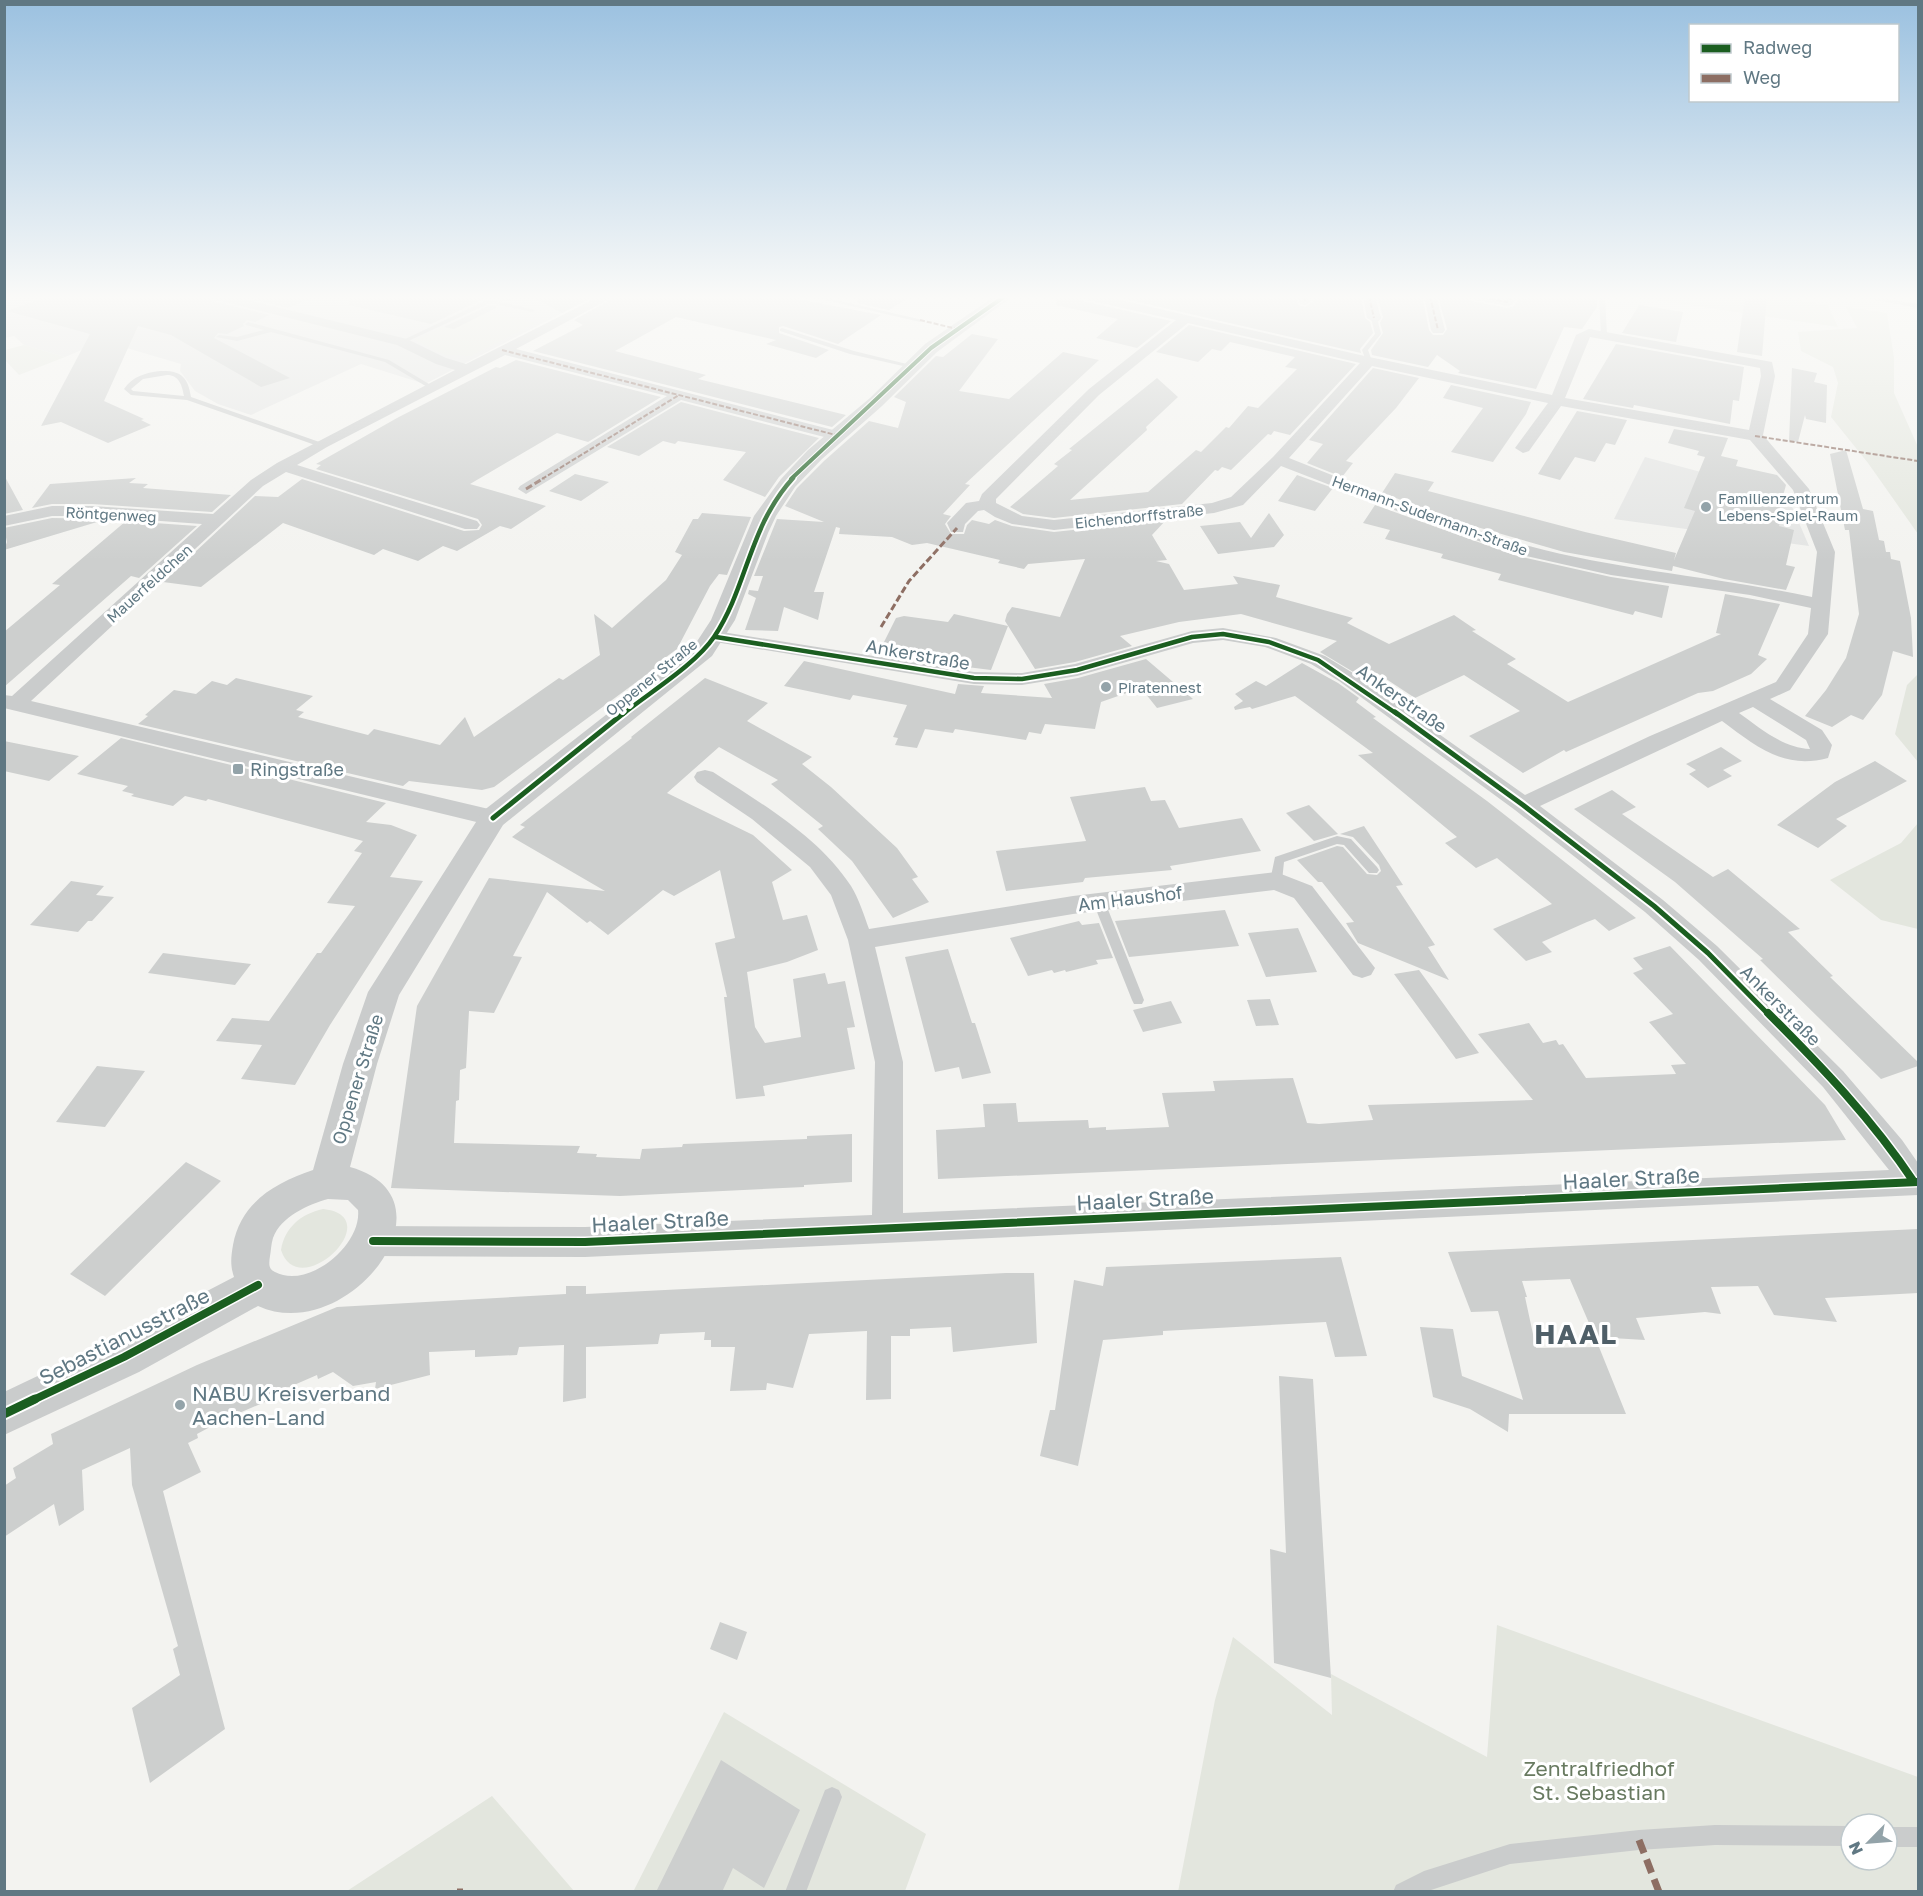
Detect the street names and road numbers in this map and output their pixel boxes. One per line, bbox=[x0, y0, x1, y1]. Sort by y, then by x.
street label: Hermann-Sudermann-Straße bbox=[1330, 471, 1531, 559]
street label: Eichendorffstraße bbox=[1074, 500, 1205, 532]
street label: Röntgenweg bbox=[65, 503, 157, 525]
street label: Mauerfeldchen bbox=[103, 540, 195, 626]
street label: Oppener Straße bbox=[602, 634, 701, 719]
street label: Ankerstraße bbox=[864, 634, 972, 674]
street label: Ankerstraße bbox=[1353, 659, 1451, 737]
street label: Am Haushof bbox=[1077, 881, 1184, 915]
street label: Ankerstraße bbox=[1736, 960, 1826, 1050]
street label: Oppener Straße bbox=[327, 1011, 387, 1147]
street label: Haaler Straße bbox=[1562, 1161, 1700, 1195]
street label: Haaler Straße bbox=[1076, 1182, 1214, 1216]
street label: Haaler Straße bbox=[591, 1204, 729, 1238]
street label: Sebastianusstraße bbox=[34, 1282, 214, 1390]

